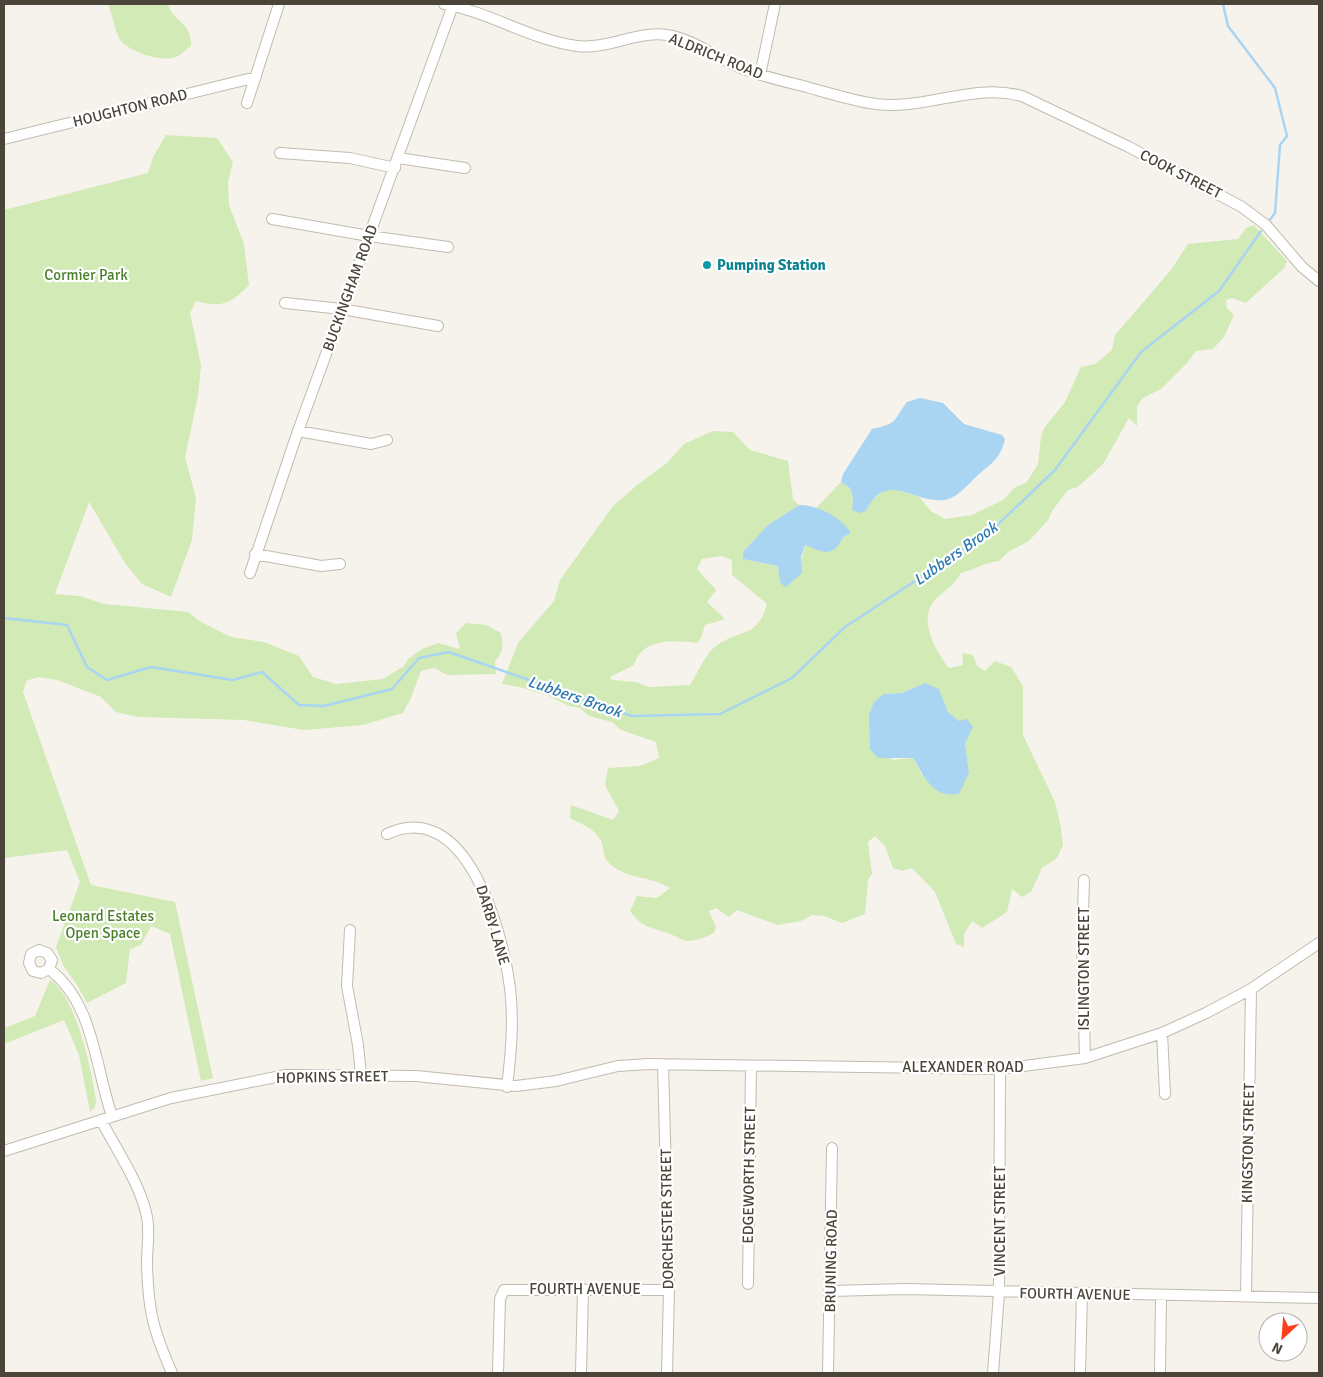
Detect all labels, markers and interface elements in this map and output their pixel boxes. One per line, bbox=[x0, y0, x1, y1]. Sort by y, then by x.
street label: ALDRICH ROAD bbox=[666, 29, 766, 83]
street label: HOUGHTON ROAD bbox=[71, 85, 189, 131]
street label: COOK STREET bbox=[1137, 146, 1226, 203]
street label: BUCKINGHAM ROAD bbox=[319, 222, 381, 354]
place label: Pumping Station bbox=[717, 256, 826, 274]
marker: Pumping Station bbox=[701, 259, 713, 271]
park label: Cormier Park bbox=[44, 266, 128, 284]
water label: Lubbers Brook bbox=[910, 516, 1003, 590]
water label: Lubbers Brook bbox=[525, 672, 626, 723]
street label: DARBY LANE bbox=[472, 883, 514, 967]
park label: Leonard Estates Open Space bbox=[52, 907, 154, 942]
street label: ISLINGTON STREET bbox=[1075, 907, 1093, 1031]
street label: ALEXANDER ROAD bbox=[902, 1058, 1024, 1076]
street label: HOPKINS STREET bbox=[276, 1067, 389, 1087]
street label: KINGSTON STREET bbox=[1238, 1082, 1258, 1203]
street label: EDGEWORTH STREET bbox=[739, 1106, 759, 1244]
street label: DORCHESTER STREET bbox=[657, 1148, 677, 1290]
street label: VINCENT STREET bbox=[991, 1165, 1009, 1276]
street label: BRUNING ROAD bbox=[821, 1209, 841, 1313]
street label: FOURTH AVENUE bbox=[529, 1280, 641, 1298]
street label: FOURTH AVENUE bbox=[1019, 1284, 1131, 1304]
north arrow bbox=[1258, 1312, 1308, 1362]
text: N bbox=[1269, 1338, 1286, 1358]

